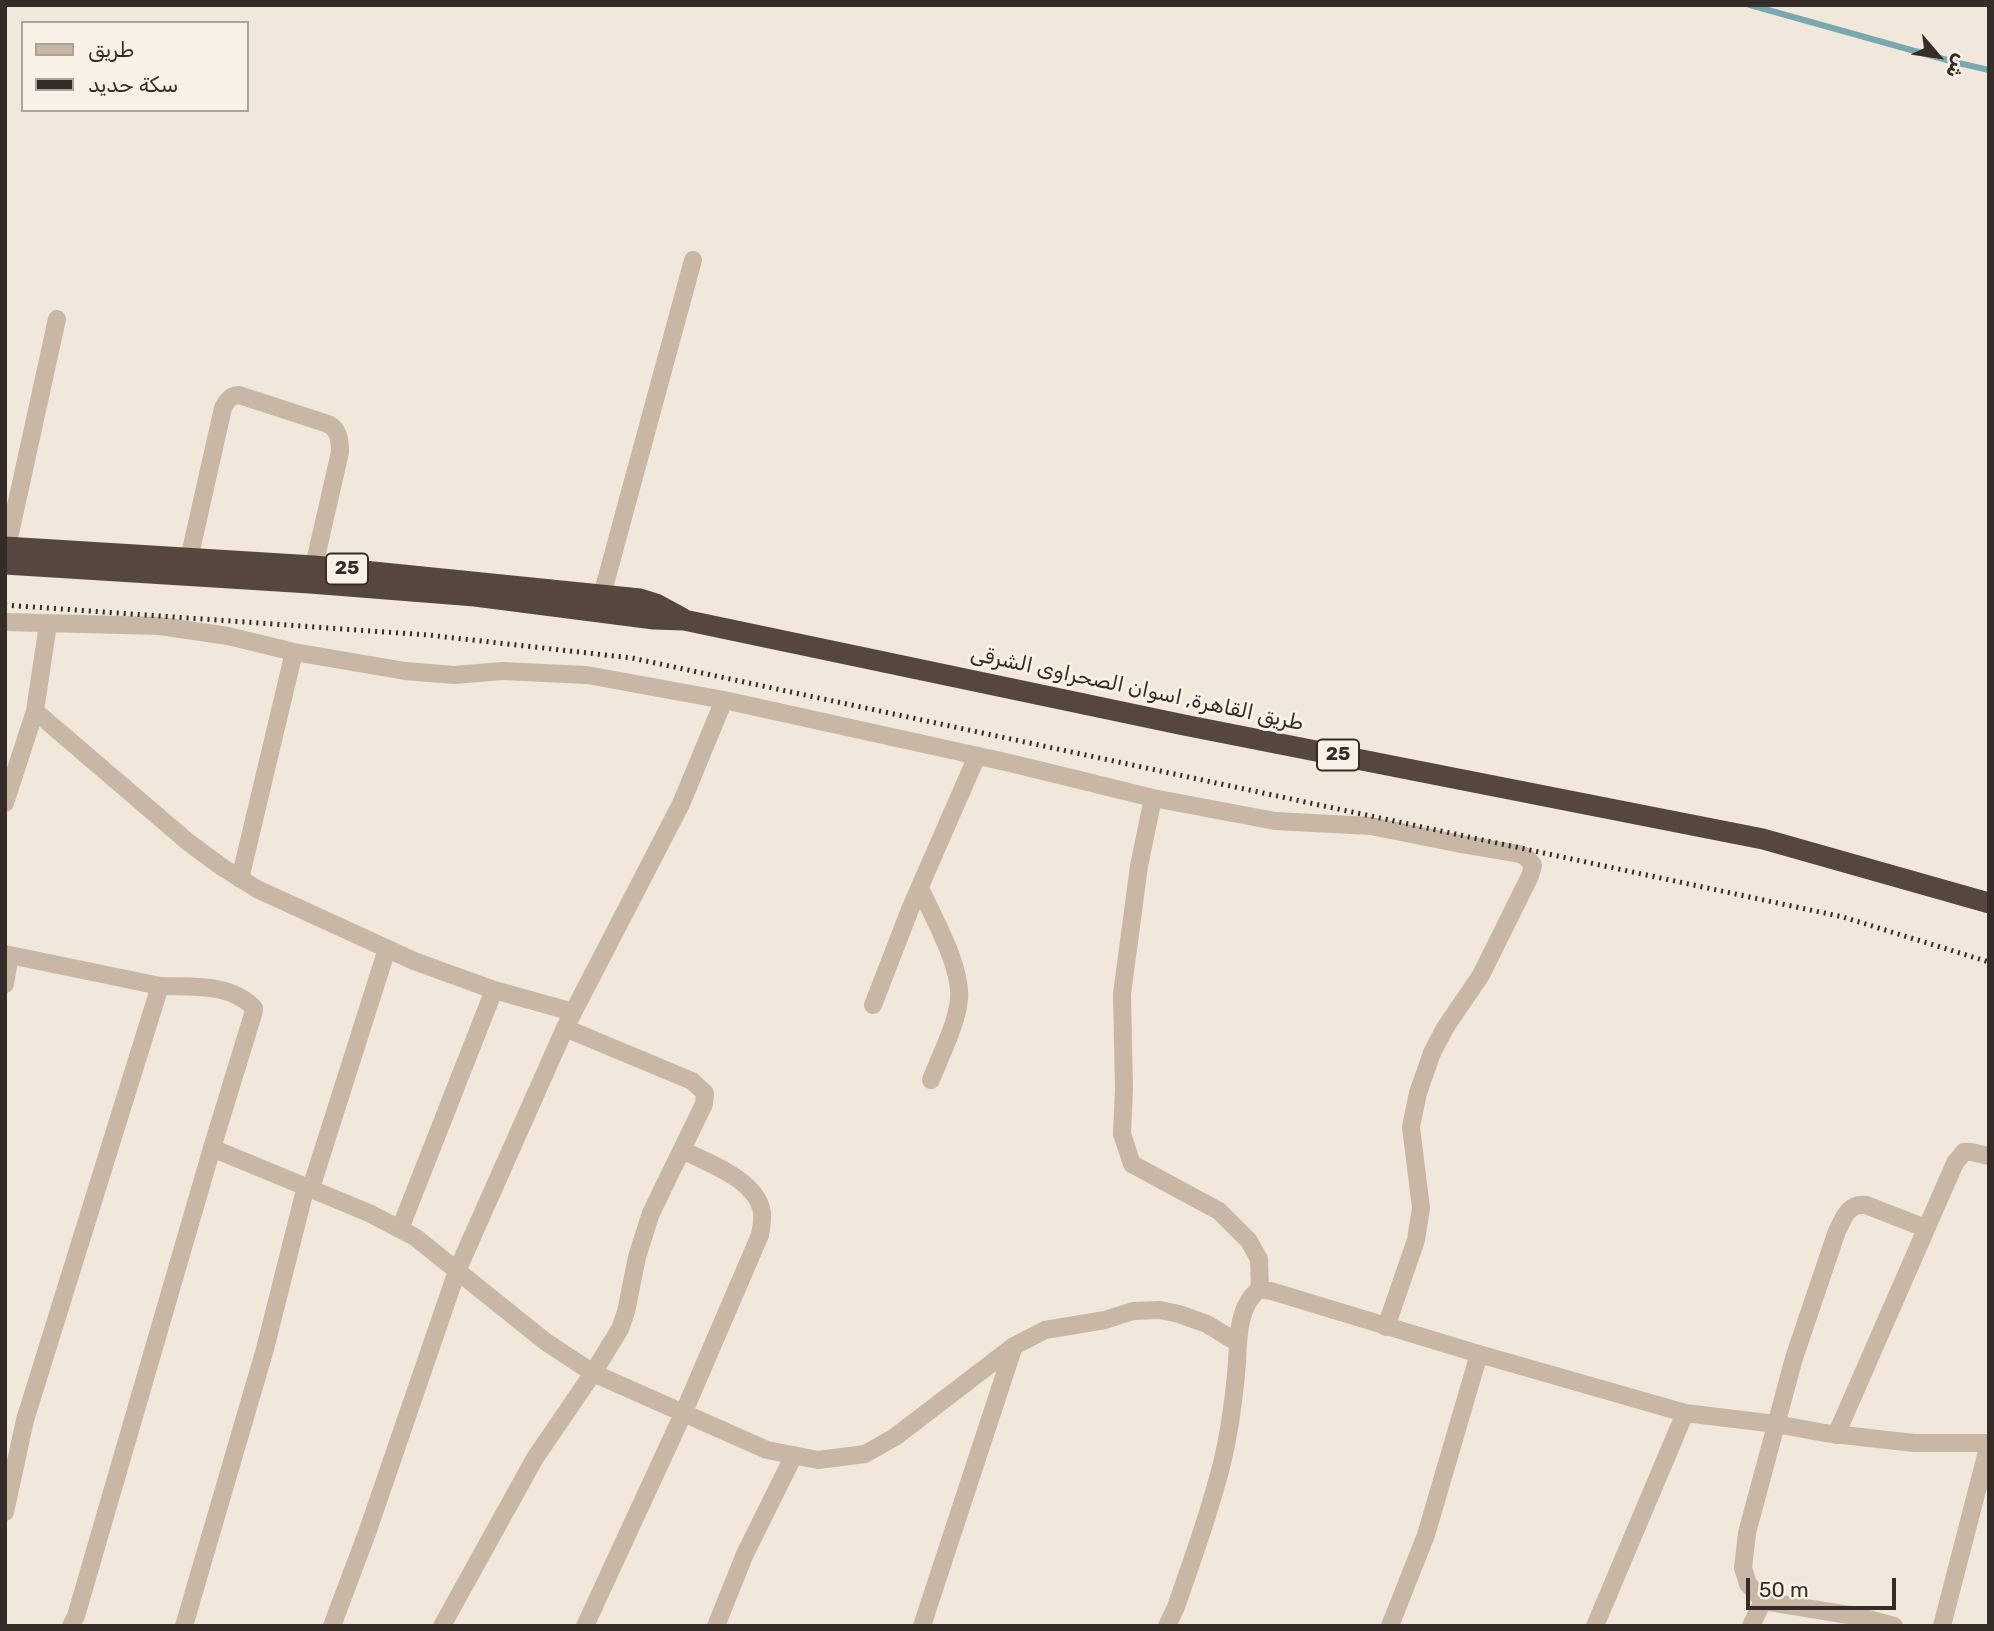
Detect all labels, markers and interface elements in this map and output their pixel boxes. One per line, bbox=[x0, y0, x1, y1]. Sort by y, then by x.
legend bbox=[21, 21, 248, 112]
north arrow bbox=[1903, 21, 1973, 91]
text: طريق bbox=[88, 37, 134, 62]
text: ش bbox=[1941, 50, 1973, 83]
text: سكة حديد bbox=[88, 72, 178, 97]
road number: 25 bbox=[326, 554, 368, 584]
street label: طريق القاهرة, اسوان الصحراوى الشرقى bbox=[968, 641, 1306, 737]
road number: 25 bbox=[1317, 740, 1359, 770]
scale bar bbox=[1749, 1564, 1899, 1608]
text: 50 m bbox=[1759, 1577, 1809, 1602]

